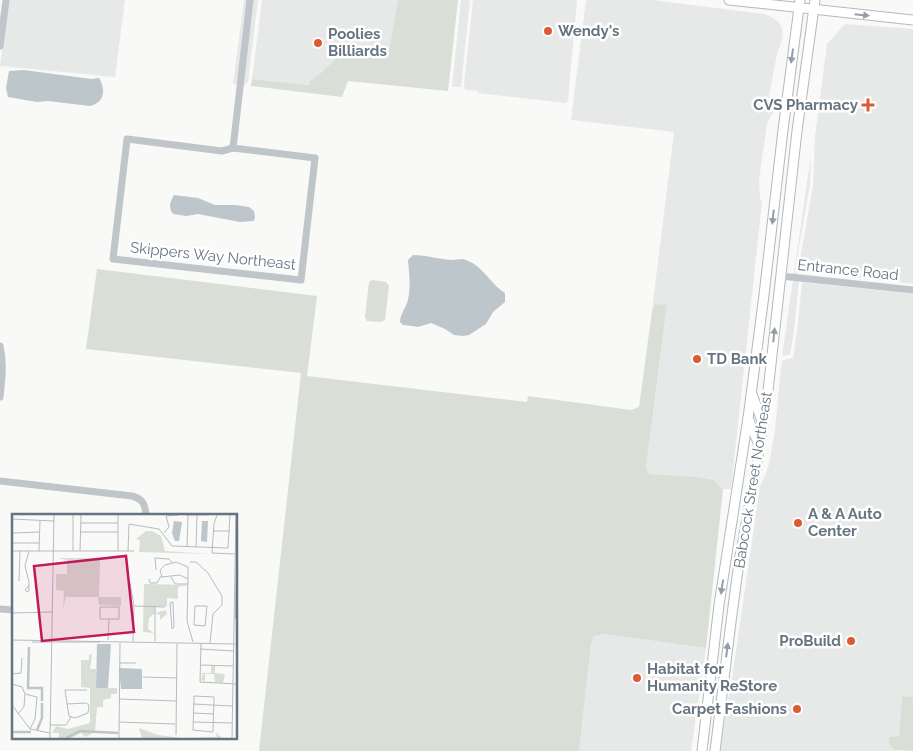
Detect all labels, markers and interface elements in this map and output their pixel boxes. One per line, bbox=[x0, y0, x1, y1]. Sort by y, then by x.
one-way arrow bbox=[855, 11, 871, 19]
place label: Wendy's bbox=[558, 22, 619, 40]
place label: Poolies Billiards bbox=[328, 25, 387, 60]
marker: Wendy's bbox=[542, 25, 554, 37]
marker: Poolies Billiards bbox=[312, 37, 324, 49]
one-way arrow bbox=[788, 48, 796, 64]
place label: CVS Pharmacy bbox=[753, 96, 859, 114]
marker: CVS Pharmacy bbox=[862, 99, 874, 111]
one-way arrow bbox=[769, 209, 777, 225]
street label: Skippers Way Northeast bbox=[129, 238, 297, 274]
street label: Entrance Road bbox=[796, 256, 900, 284]
one-way arrow bbox=[770, 327, 778, 343]
place label: TD Bank bbox=[707, 350, 767, 368]
marker: TD Bank bbox=[691, 353, 703, 365]
street label: Babcock Street Northeast bbox=[730, 390, 776, 570]
place label: A & A Auto Center bbox=[808, 505, 882, 540]
inset map bbox=[12, 514, 238, 738]
marker: A & A Auto Center bbox=[792, 517, 804, 529]
one-way arrow bbox=[718, 579, 726, 595]
place label: ProBuild bbox=[779, 632, 841, 650]
marker: ProBuild bbox=[845, 635, 857, 647]
one-way arrow bbox=[723, 642, 731, 658]
place label: Habitat for Humanity ReStore bbox=[647, 660, 777, 695]
marker: Habitat for Humanity ReStore bbox=[631, 672, 643, 684]
place label: Carpet Fashions bbox=[672, 700, 787, 718]
marker: Carpet Fashions bbox=[791, 703, 803, 715]

